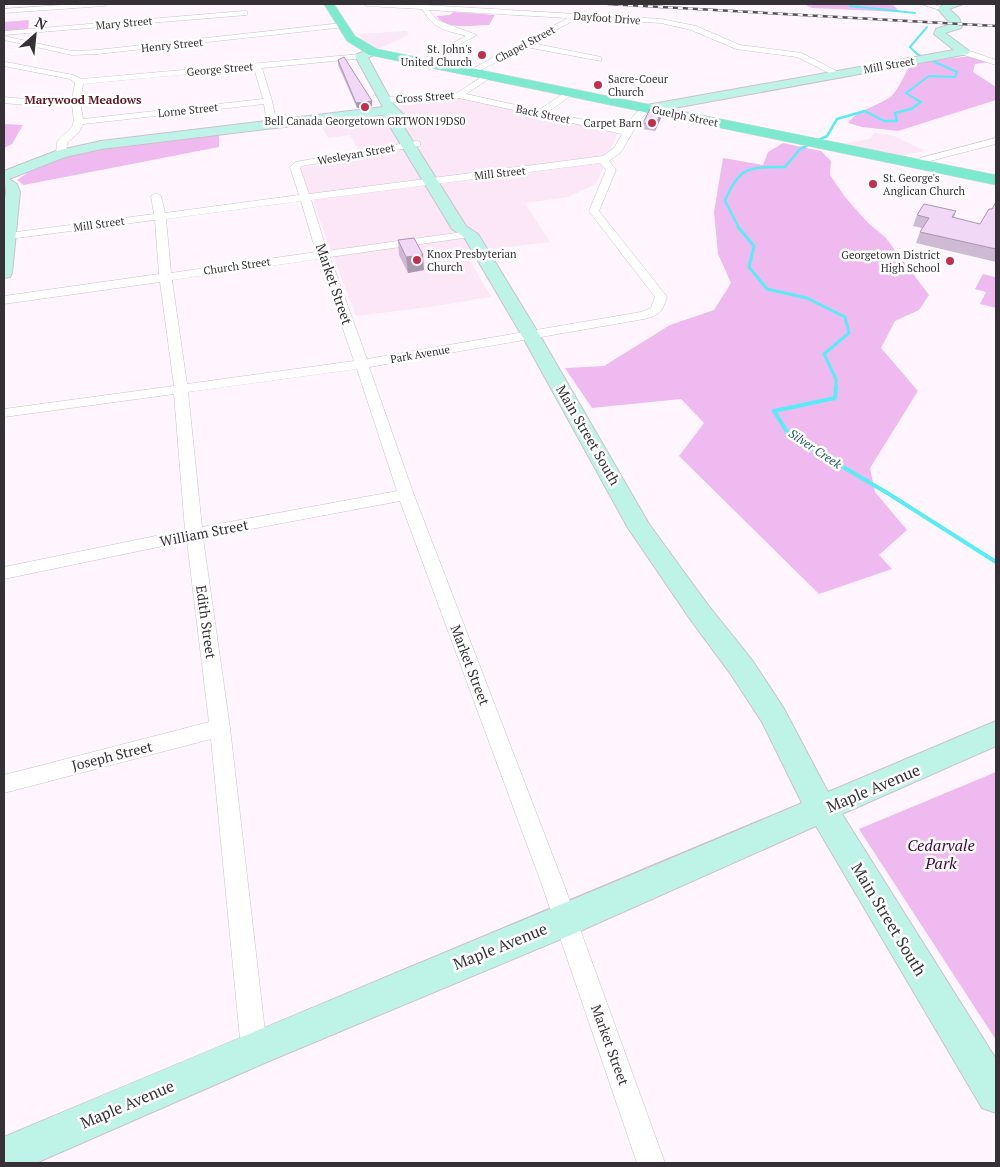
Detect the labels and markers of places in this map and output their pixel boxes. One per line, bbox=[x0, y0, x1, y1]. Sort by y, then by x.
place label: St. John's United Church bbox=[401, 42, 473, 69]
marker: St. John's United Church bbox=[476, 49, 488, 61]
place label: Sacre-Coeur Church bbox=[608, 72, 669, 99]
marker: Sacre-Coeur Church bbox=[592, 79, 604, 91]
marker: Bell Canada Georgetown GRTWON19DS0 bbox=[359, 101, 371, 113]
place label: Bell Canada Georgetown GRTWON19DS0 bbox=[265, 114, 466, 128]
place label: Carpet Barn bbox=[584, 116, 642, 130]
marker: Carpet Barn bbox=[646, 117, 658, 129]
place label: St. George's Anglican Church bbox=[883, 171, 966, 198]
marker: St. George's Anglican Church bbox=[867, 178, 879, 190]
place label: Knox Presbyterian Church bbox=[427, 247, 517, 274]
place label: Georgetown District High School bbox=[841, 248, 940, 275]
marker: Knox Presbyterian Church bbox=[411, 254, 423, 266]
marker: Georgetown District High School bbox=[944, 255, 956, 267]

